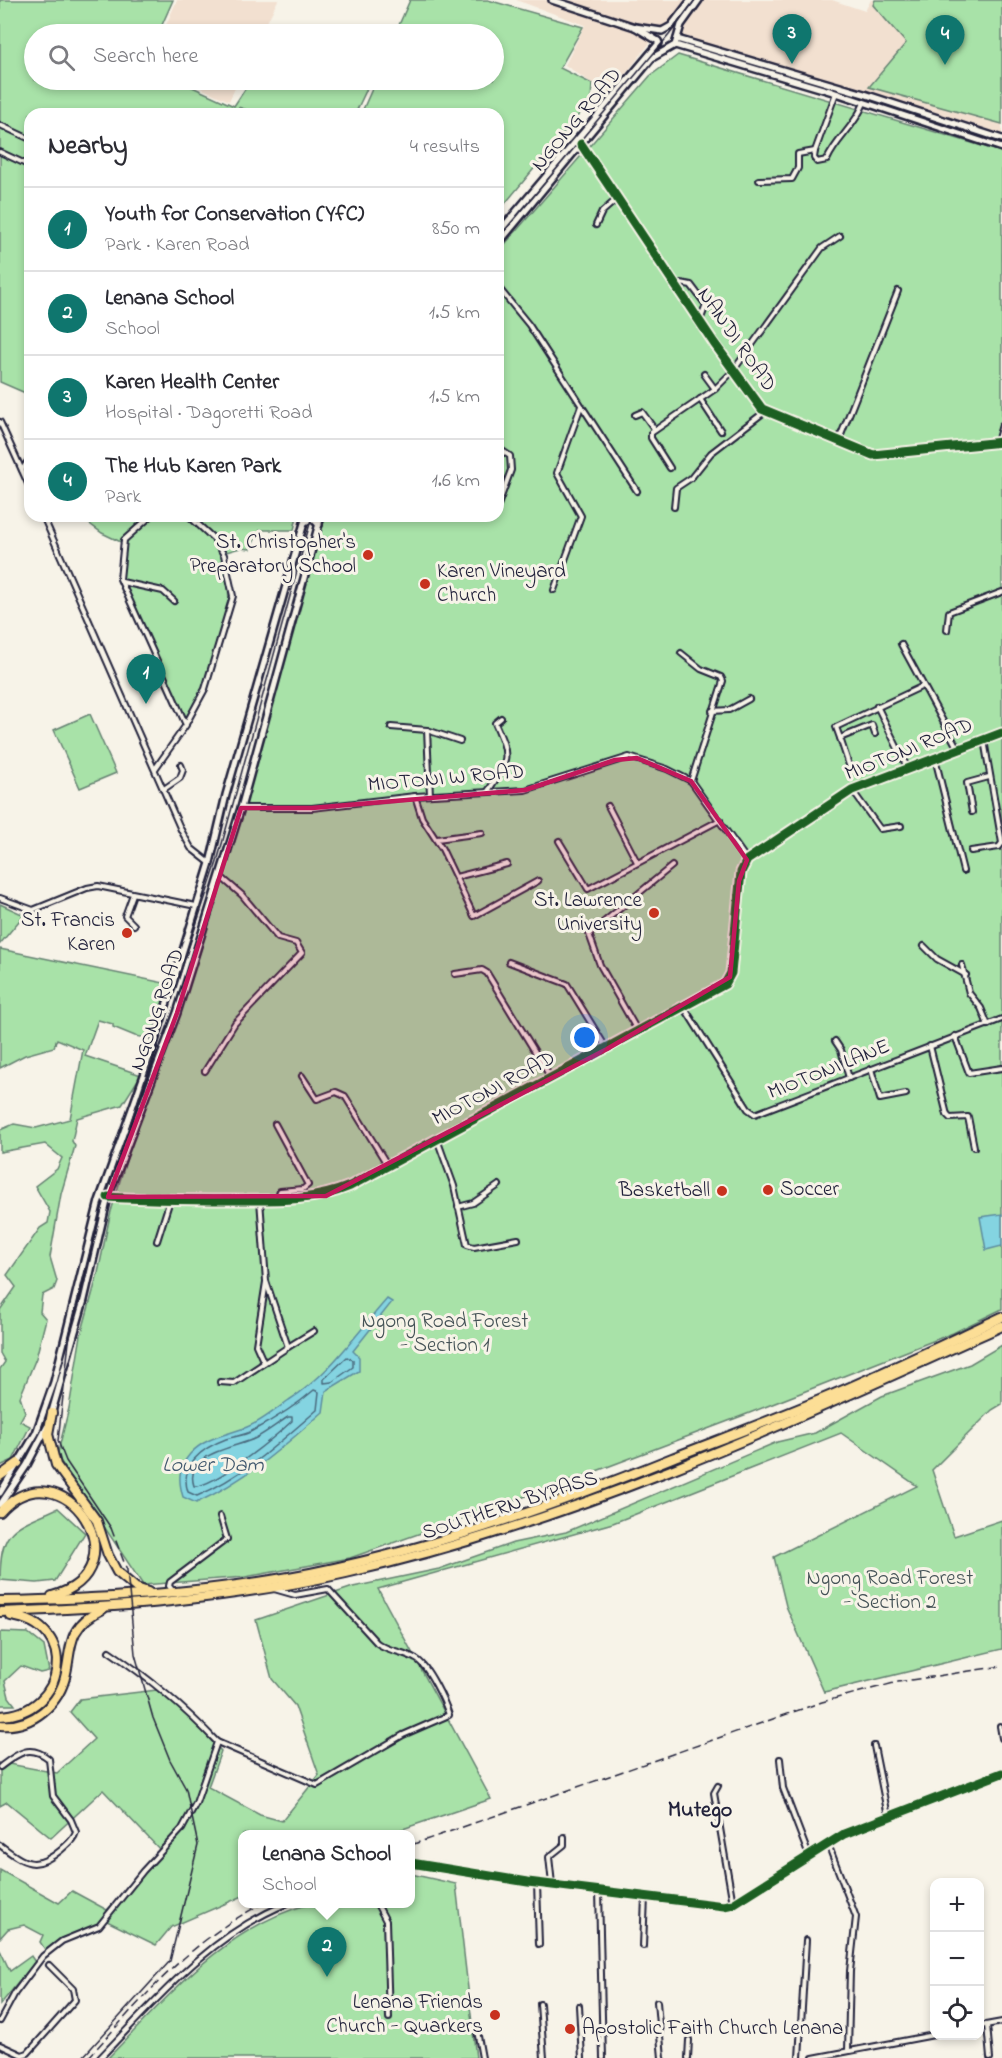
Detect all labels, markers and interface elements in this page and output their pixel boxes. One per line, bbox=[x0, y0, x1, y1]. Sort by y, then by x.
pin: 3 bbox=[772, 14, 812, 64]
pin: 4 bbox=[926, 16, 964, 65]
search box bbox=[24, 24, 504, 90]
icon: search bbox=[45, 41, 78, 74]
text: Search here bbox=[93, 41, 198, 73]
street label: NGONG ROAD bbox=[525, 62, 629, 178]
text: Nearby bbox=[48, 128, 127, 166]
text: 4 results bbox=[410, 133, 480, 162]
text: Youth for Conservation (YfC) bbox=[105, 199, 364, 231]
text: 1 bbox=[64, 215, 71, 244]
text: 850 m bbox=[432, 215, 480, 244]
text: Park · Karen Road bbox=[105, 231, 249, 260]
street label: NANDI ROAD bbox=[689, 282, 783, 398]
text: Lenana School bbox=[105, 283, 234, 315]
text: 2 bbox=[63, 299, 72, 328]
text: 1.5 km bbox=[429, 299, 480, 328]
text: School bbox=[105, 315, 160, 344]
text: Karen Health Center bbox=[105, 367, 279, 399]
text: 3 bbox=[63, 383, 72, 412]
text: 1.5 km bbox=[429, 383, 480, 412]
text: Hospital · Dagoretti Road bbox=[105, 399, 312, 428]
text: The Hub Karen Park bbox=[105, 451, 281, 483]
text: 4 bbox=[63, 467, 72, 496]
text: 1.6 km bbox=[431, 467, 480, 496]
text: Park bbox=[105, 483, 141, 512]
place label: St. Christopher's Preparatory School bbox=[190, 528, 356, 584]
marker: St. Christopher's Preparatory School bbox=[361, 548, 375, 562]
place label: Karen Vineyard Church bbox=[437, 557, 566, 611]
marker: Karen Vineyard Church bbox=[418, 577, 432, 591]
pin: 1 bbox=[126, 654, 166, 704]
street label: MIOTONI ROAD bbox=[840, 711, 978, 789]
street label: MIOTONI W ROAD bbox=[366, 757, 526, 801]
place label: St. Lawrence University bbox=[534, 886, 643, 942]
place label: St. Francis Karen bbox=[21, 906, 115, 960]
marker: St. Lawrence University bbox=[647, 906, 661, 920]
marker: St. Francis Karen bbox=[120, 926, 134, 940]
street label: NGONG ROAD bbox=[123, 945, 193, 1075]
your location bbox=[570, 1023, 599, 1052]
street label: MIOTONI LANE bbox=[763, 1032, 895, 1108]
street label: MIOTONI ROAD bbox=[427, 1044, 561, 1134]
place label: Soccer bbox=[780, 1175, 839, 1205]
place label: Basketball bbox=[618, 1176, 710, 1206]
marker: Soccer bbox=[761, 1183, 775, 1197]
marker: Basketball bbox=[715, 1184, 729, 1198]
park label: Ngong Road Forest - Section 1 bbox=[362, 1307, 528, 1361]
water label: Lower Dam bbox=[162, 1450, 265, 1482]
street label: SOUTHERN BYPASS bbox=[418, 1463, 602, 1549]
park label: Ngong Road Forest - Section 2 bbox=[807, 1564, 973, 1618]
district label: Mutego bbox=[668, 1795, 732, 1828]
popup bbox=[238, 1830, 415, 1908]
text: Lenana School bbox=[262, 1839, 391, 1871]
text: School bbox=[262, 1871, 317, 1900]
map controls bbox=[930, 1878, 984, 2040]
button: + bbox=[930, 1878, 984, 1932]
pin: 2 bbox=[308, 1928, 346, 1977]
button: − bbox=[930, 1932, 984, 1986]
button: locate bbox=[930, 1986, 984, 2040]
place label: Lenana Friends Church - Quarkers bbox=[326, 1988, 483, 2042]
marker: Lenana Friends Church - Quarkers bbox=[488, 2008, 502, 2022]
place label: Apostolic Faith Church Lenana bbox=[582, 2014, 843, 2044]
marker: Apostolic Faith Church Lenana bbox=[563, 2022, 577, 2036]

